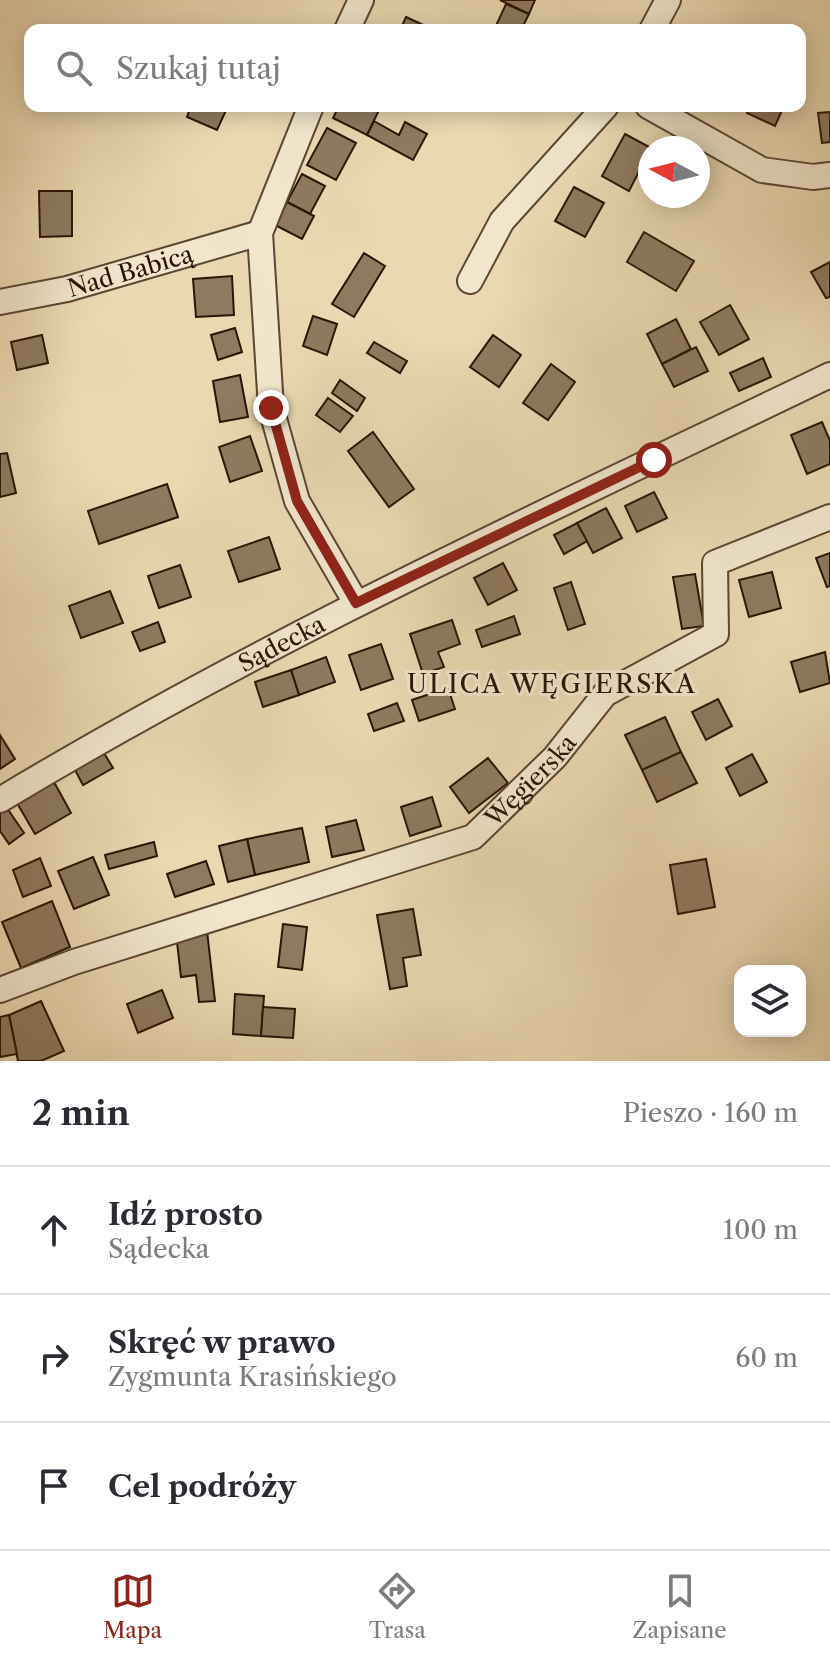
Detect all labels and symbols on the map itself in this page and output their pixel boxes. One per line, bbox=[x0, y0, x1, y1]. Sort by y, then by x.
north arrow bbox=[638, 136, 710, 208]
street label: Nad Babicą bbox=[64, 239, 197, 303]
route end bbox=[253, 390, 289, 426]
route start bbox=[636, 442, 672, 478]
street label: Sądecka bbox=[233, 609, 330, 678]
district label: ULICA WĘGIERSKA bbox=[407, 668, 697, 700]
street label: Węgierska bbox=[478, 728, 582, 833]

